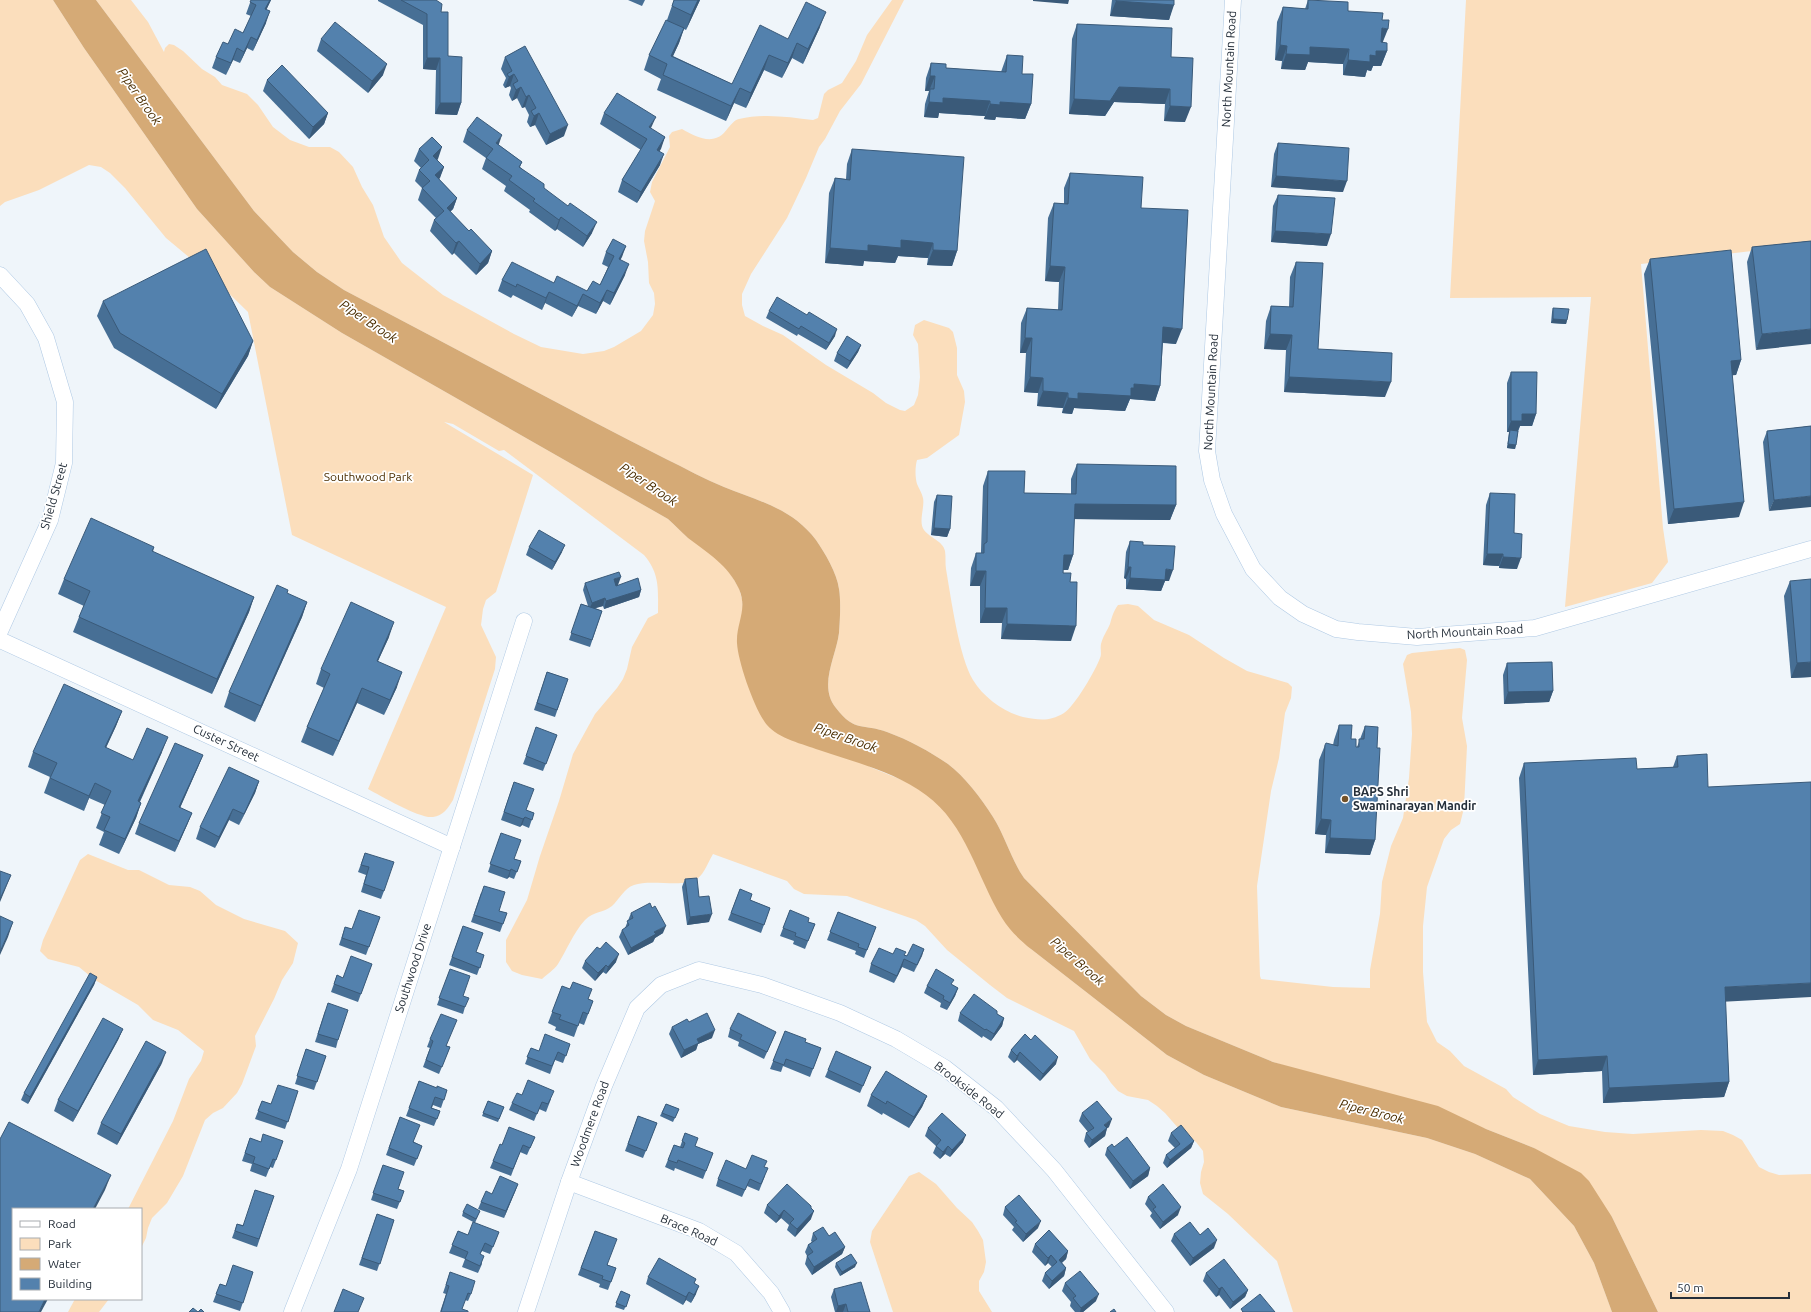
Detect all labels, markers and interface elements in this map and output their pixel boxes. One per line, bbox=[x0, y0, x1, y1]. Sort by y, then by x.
street label: North Mountain Road bbox=[1219, 10, 1238, 128]
water label: Piper Brook bbox=[115, 65, 165, 127]
water label: Piper Brook bbox=[338, 297, 401, 345]
street label: North Mountain Road bbox=[1201, 333, 1220, 451]
water label: Piper Brook bbox=[618, 460, 681, 508]
street label: Shield Street bbox=[38, 461, 69, 531]
park label: Southwood Park bbox=[324, 470, 412, 483]
street label: North Mountain Road bbox=[1406, 622, 1524, 641]
water label: Piper Brook bbox=[812, 720, 880, 754]
street label: Custer Street bbox=[191, 722, 262, 764]
place label: BAPS Shri Swaminarayan Mandir bbox=[1353, 785, 1476, 812]
marker: BAPS Shri Swaminarayan Mandir bbox=[1340, 794, 1350, 804]
street label: Southwood Drive bbox=[392, 922, 433, 1014]
water label: Piper Brook bbox=[1048, 934, 1108, 988]
street label: Brookside Road bbox=[932, 1058, 1007, 1121]
street label: Woodmere Road bbox=[568, 1079, 611, 1169]
water label: Piper Brook bbox=[1338, 1096, 1406, 1126]
legend bbox=[12, 1208, 142, 1300]
street label: Brace Road bbox=[659, 1211, 720, 1248]
text: Road bbox=[48, 1217, 76, 1230]
text: Park bbox=[48, 1237, 72, 1250]
text: Water bbox=[48, 1257, 81, 1270]
scale bar bbox=[1671, 1274, 1789, 1300]
text: Building bbox=[48, 1277, 92, 1290]
text: 50 m bbox=[1677, 1281, 1704, 1294]

